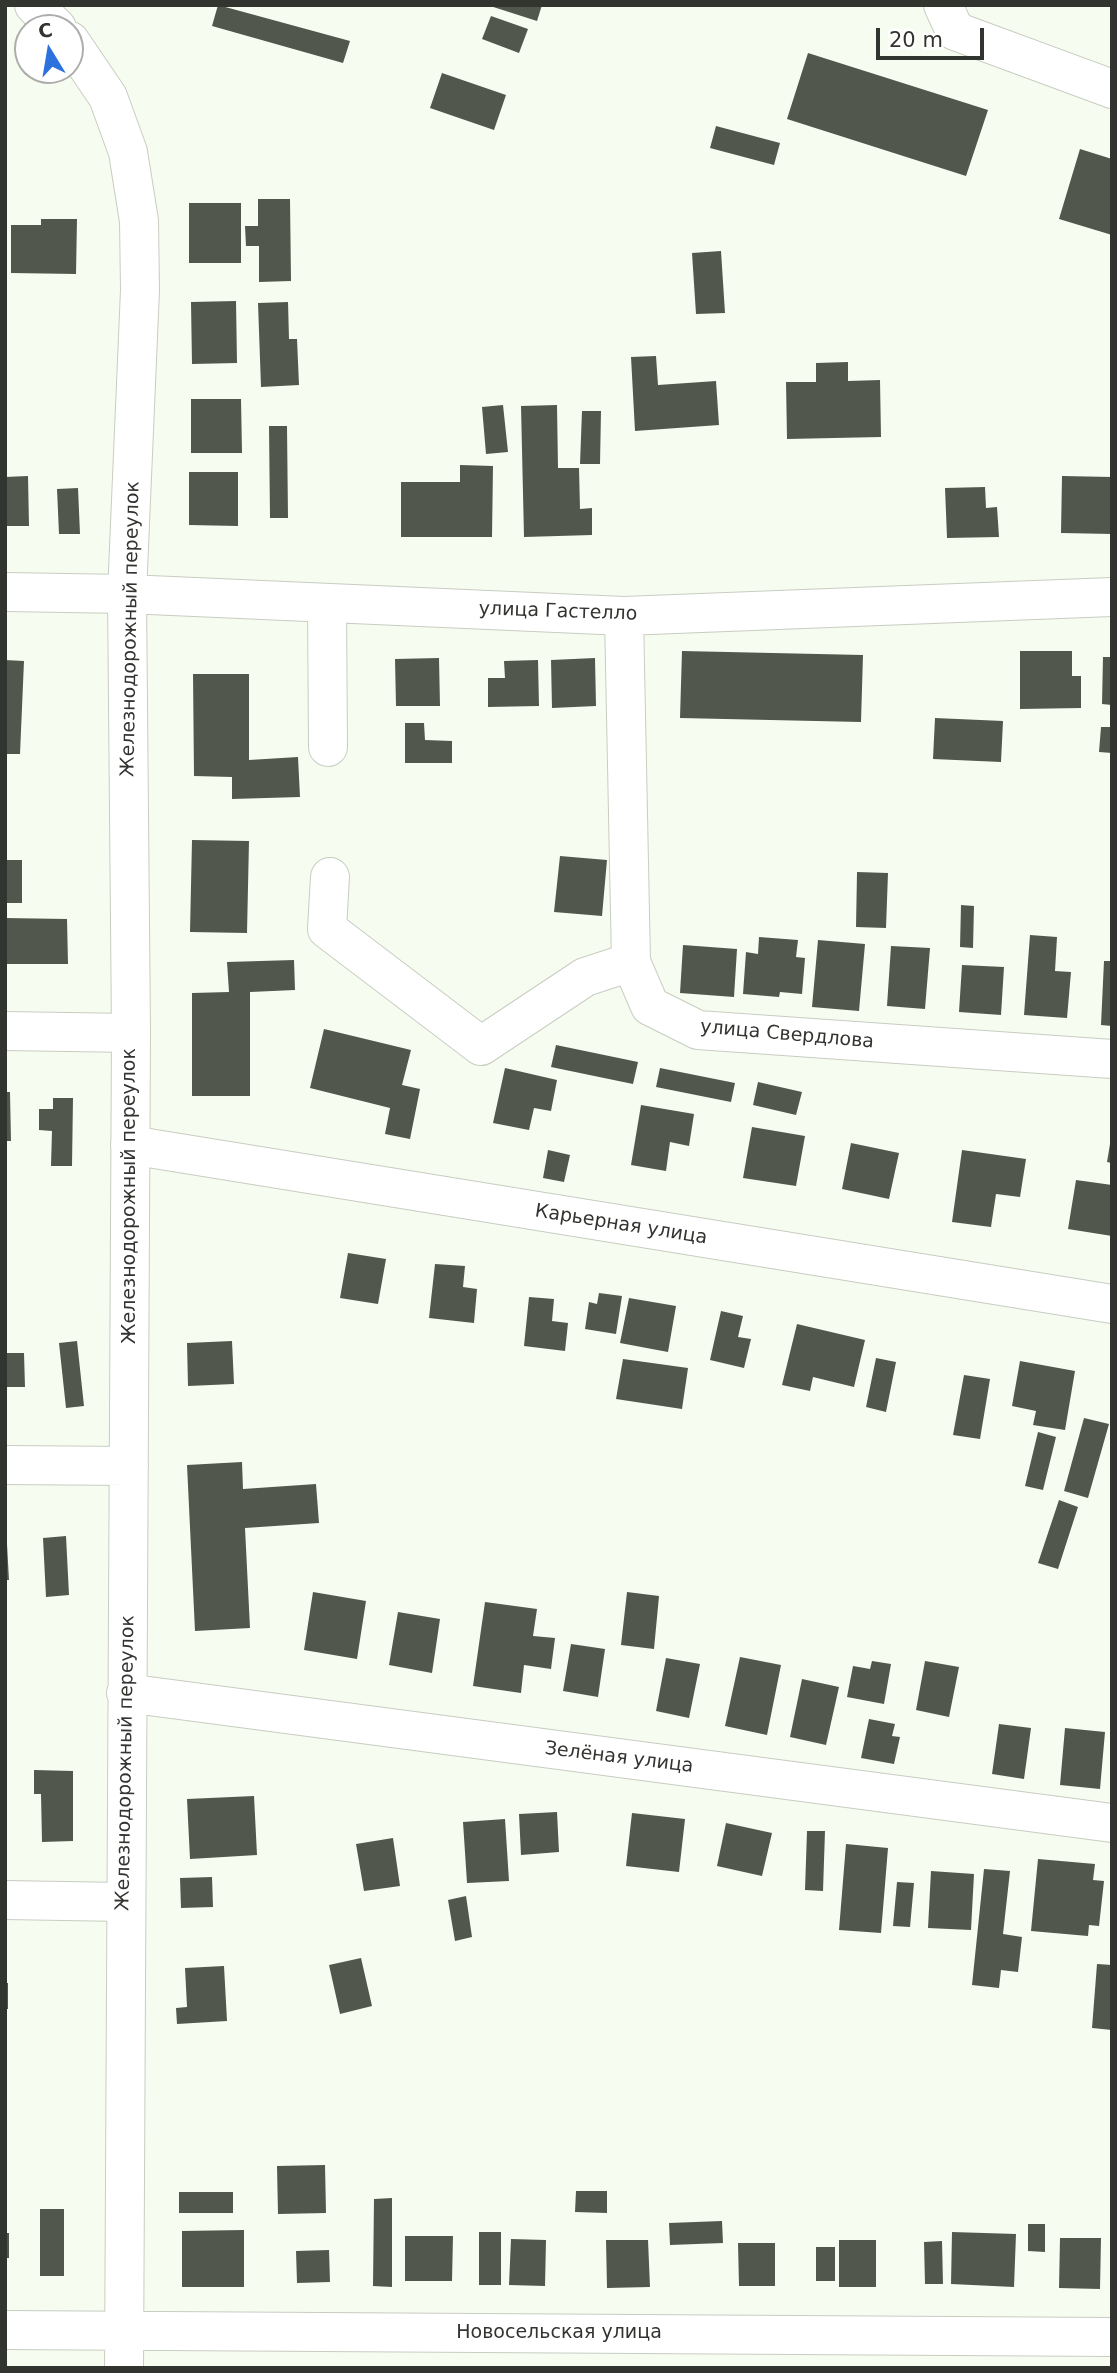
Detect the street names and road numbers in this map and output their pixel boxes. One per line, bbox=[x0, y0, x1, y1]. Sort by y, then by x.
street label: Железнодорожный переулок bbox=[117, 481, 145, 777]
street label: улица Гастелло bbox=[478, 598, 638, 626]
street label: улица Свердлова bbox=[699, 1016, 875, 1054]
street label: Железнодорожный переулок bbox=[119, 1048, 141, 1344]
street label: Карьерная улица bbox=[533, 1200, 709, 1250]
street label: Железнодорожный переулок bbox=[112, 1615, 140, 1911]
street label: Зелёная улица bbox=[543, 1738, 695, 1778]
street label: Новосельская улица bbox=[456, 2322, 662, 2344]

